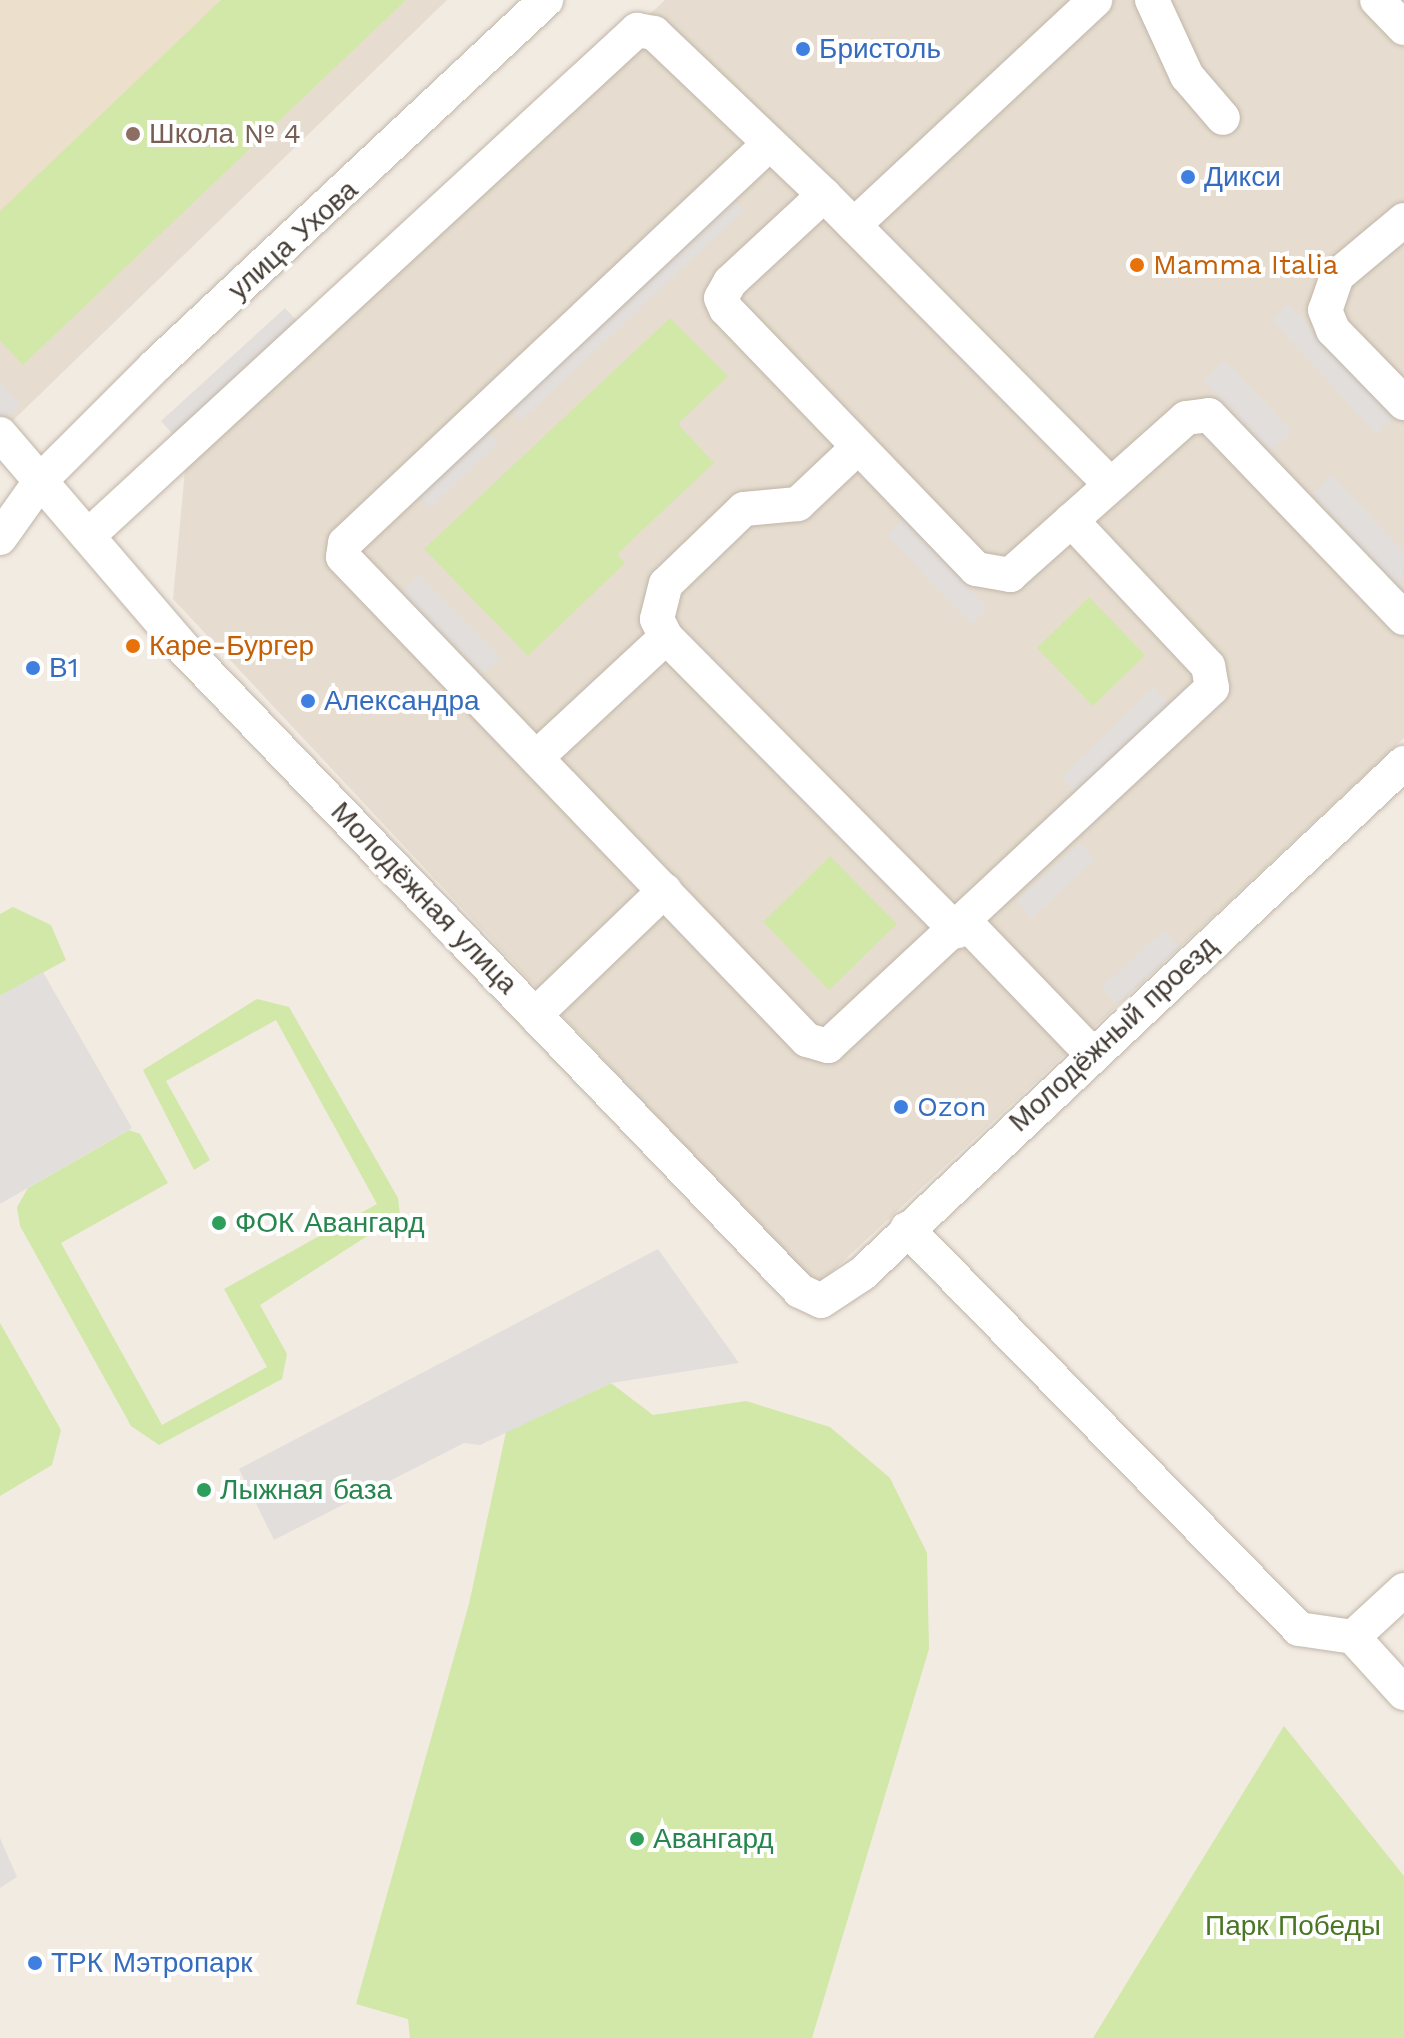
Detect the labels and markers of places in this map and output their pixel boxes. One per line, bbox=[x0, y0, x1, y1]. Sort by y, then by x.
place label: Бристоль bbox=[819, 32, 941, 66]
marker: Бристоль bbox=[794, 40, 812, 58]
place label: Школа № 4 bbox=[149, 117, 301, 151]
marker: Школа № 4 bbox=[124, 125, 142, 143]
place label: Дикси bbox=[1204, 160, 1281, 194]
marker: Дикси bbox=[1179, 168, 1197, 186]
place label: Mamma Italia bbox=[1153, 248, 1339, 282]
marker: Mamma Italia bbox=[1128, 256, 1146, 274]
place label: Каре-Бургер bbox=[149, 629, 314, 663]
marker: Каре-Бургер bbox=[124, 637, 142, 655]
place label: В1 bbox=[49, 651, 79, 685]
marker: В1 bbox=[24, 659, 42, 677]
place label: Александра bbox=[324, 684, 480, 718]
marker: Александра bbox=[299, 692, 317, 710]
place label: Ozon bbox=[917, 1090, 987, 1124]
marker: Ozon bbox=[892, 1098, 910, 1116]
place label: ФОК Авангард bbox=[235, 1206, 425, 1240]
marker: ФОК Авангард bbox=[210, 1214, 228, 1232]
place label: Лыжная база bbox=[220, 1473, 392, 1507]
marker: Лыжная база bbox=[195, 1481, 213, 1499]
place label: Авангард bbox=[653, 1822, 774, 1856]
marker: Авангард bbox=[628, 1830, 646, 1848]
place label: ТРК Мэтропарк bbox=[51, 1946, 252, 1980]
marker: ТРК Мэтропарк bbox=[26, 1954, 44, 1972]

